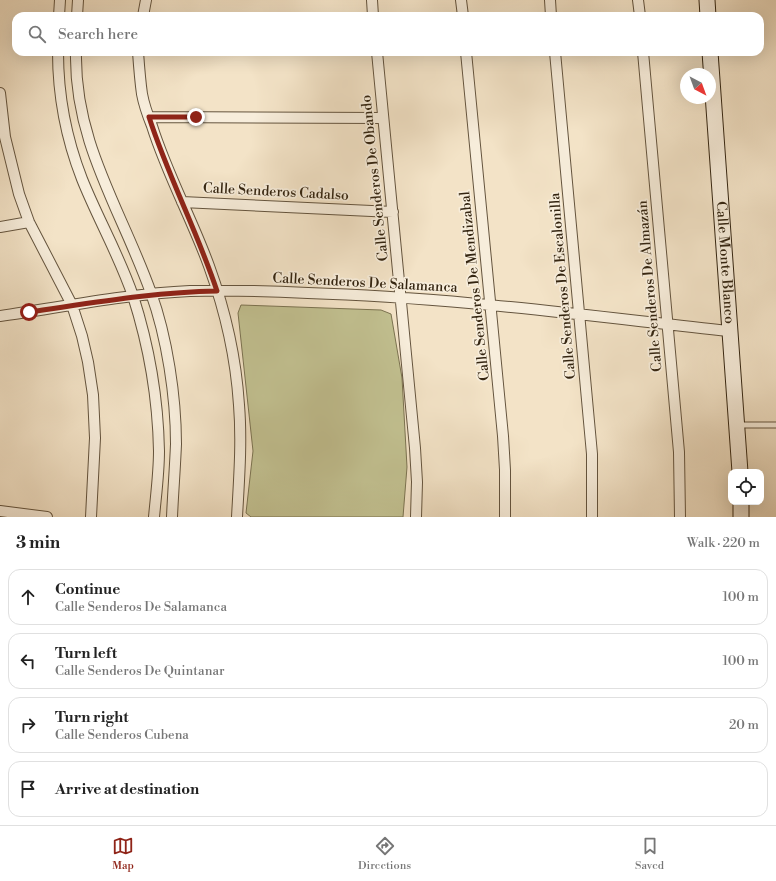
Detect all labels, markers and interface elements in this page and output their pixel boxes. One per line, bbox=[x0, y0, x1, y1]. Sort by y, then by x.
search box bbox=[12, 12, 764, 56]
icon: search bbox=[26, 23, 48, 45]
text: Search here bbox=[58, 25, 138, 44]
north arrow bbox=[680, 68, 716, 104]
street label: Calle Senderos De Obando bbox=[357, 94, 393, 262]
route end bbox=[187, 108, 205, 126]
street label: Calle Senderos Cadalso bbox=[203, 179, 350, 205]
street label: Calle Senderos De Mendizabal bbox=[456, 190, 494, 382]
street label: Calle Senderos De Escalonilla bbox=[546, 191, 580, 380]
street label: Calle Senderos De Almazán bbox=[633, 199, 666, 373]
street label: Calle Monte Blanco bbox=[712, 201, 738, 325]
street label: Calle Senderos De Salamanca bbox=[272, 269, 459, 297]
route start bbox=[20, 303, 38, 321]
map controls bbox=[728, 469, 764, 505]
button: locate bbox=[728, 469, 764, 505]
text: 3 min bbox=[16, 532, 60, 554]
text: Walk · 220 m bbox=[687, 535, 760, 551]
text: Continue bbox=[55, 580, 120, 599]
icon: ahead bbox=[17, 586, 39, 608]
text: 100 m bbox=[723, 589, 759, 605]
text: Calle Senderos De Salamanca bbox=[55, 599, 227, 615]
text: Turn left bbox=[55, 644, 117, 663]
icon: left bbox=[17, 650, 39, 672]
text: 100 m bbox=[723, 653, 759, 669]
text: Calle Senderos De Quintanar bbox=[55, 663, 225, 679]
text: Turn right bbox=[55, 708, 129, 727]
icon: right bbox=[17, 714, 39, 736]
text: 20 m bbox=[729, 717, 759, 733]
text: Calle Senderos Cubena bbox=[55, 727, 189, 743]
icon: arrive bbox=[17, 778, 39, 800]
text: Arrive at destination bbox=[55, 780, 199, 799]
tab: Map bbox=[112, 835, 134, 873]
tab: Directions bbox=[358, 835, 411, 873]
tab: Saved bbox=[635, 835, 664, 873]

